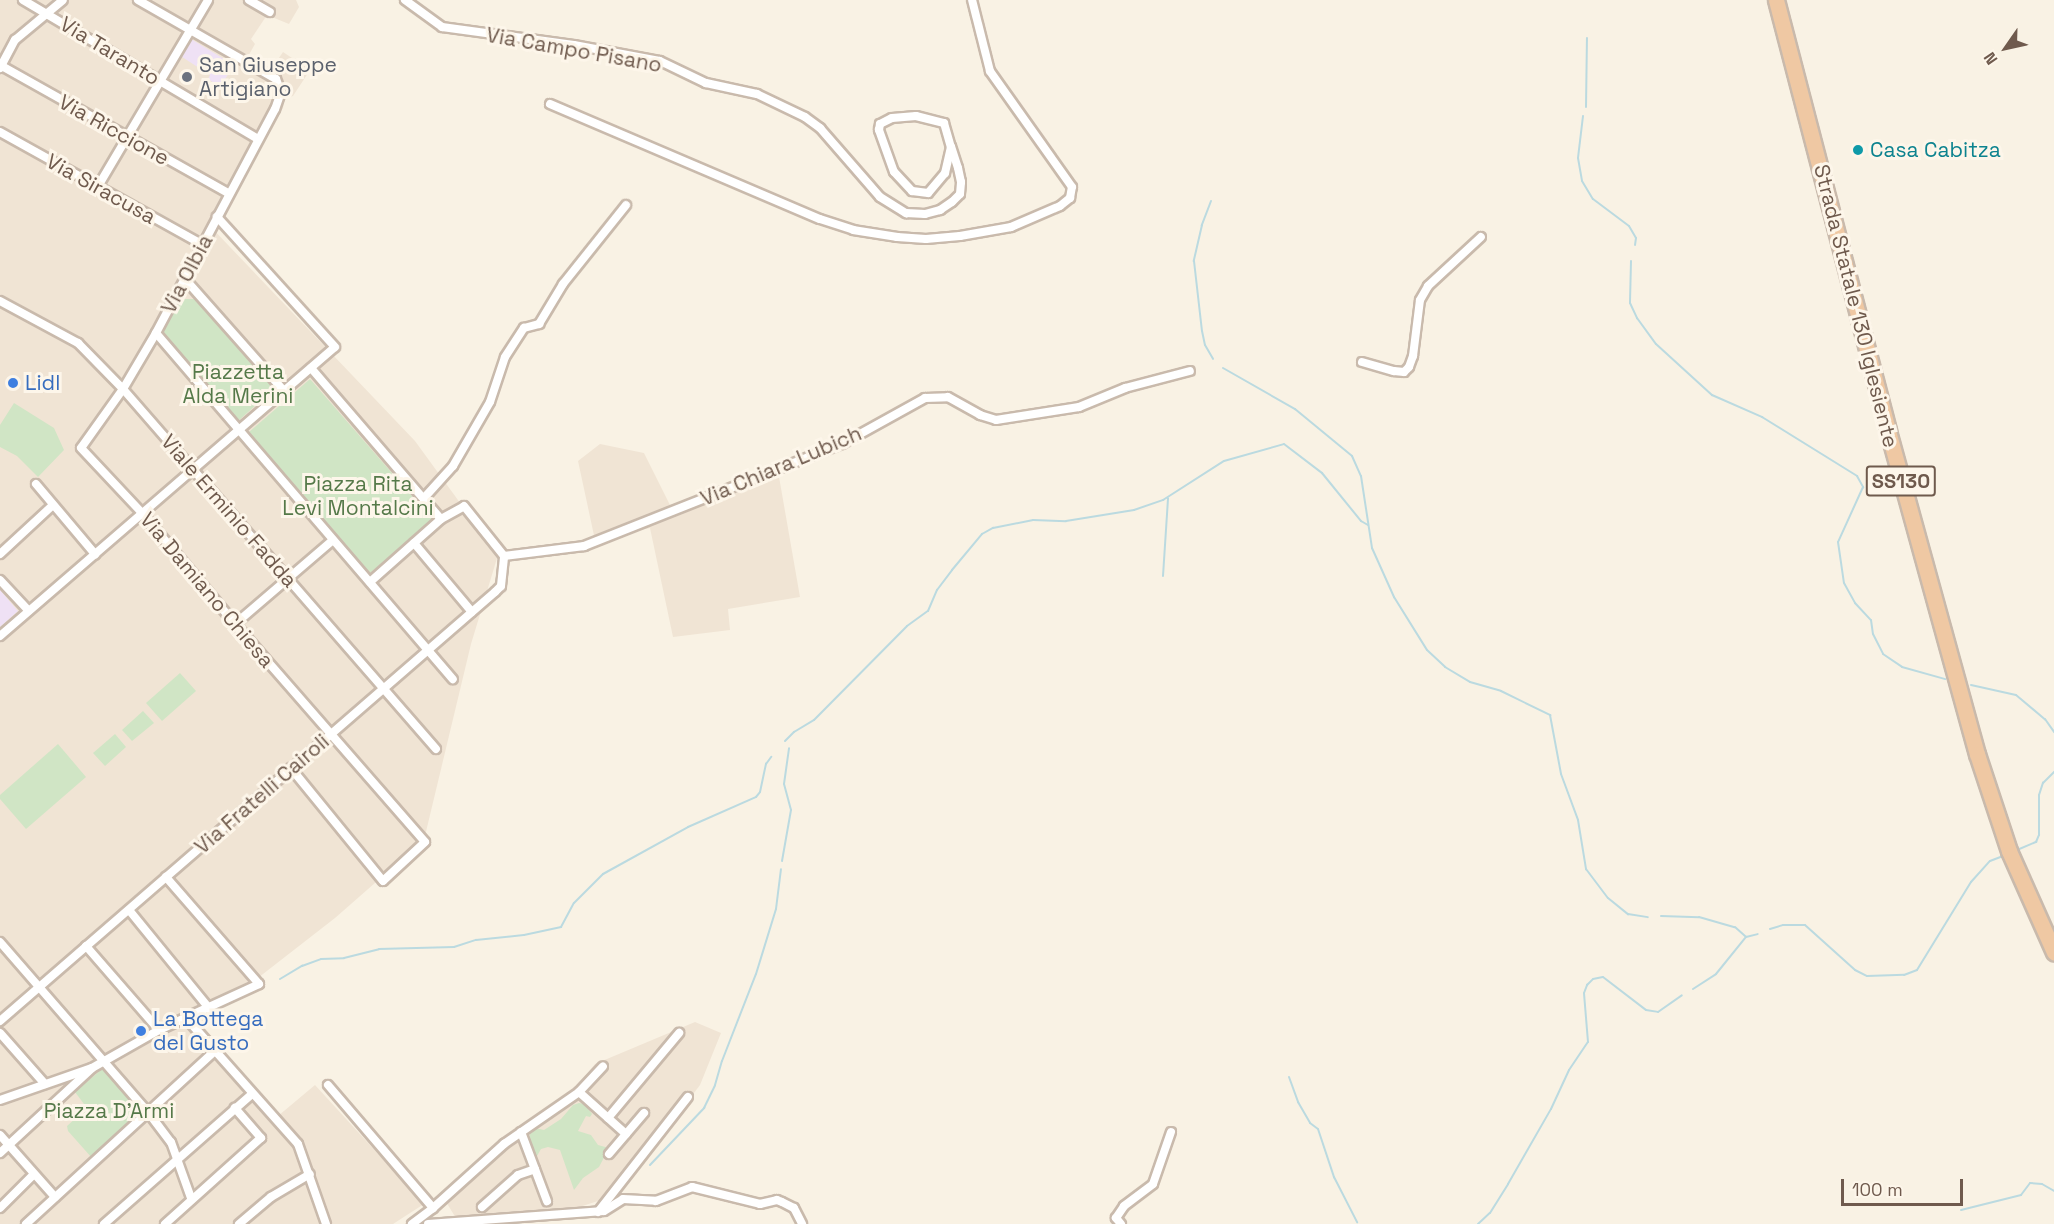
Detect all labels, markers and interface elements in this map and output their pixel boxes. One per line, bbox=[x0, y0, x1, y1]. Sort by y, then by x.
street label: Via Taranto bbox=[55, 11, 165, 91]
north arrow bbox=[1976, 18, 2036, 78]
street label: Via Campo Pisano bbox=[484, 22, 664, 78]
text: N bbox=[1979, 48, 2002, 69]
place label: San Giuseppe Artigiano bbox=[199, 52, 337, 102]
marker: San Giuseppe Artigiano bbox=[180, 70, 194, 84]
street label: Via Riccione bbox=[54, 89, 174, 171]
place label: Casa Cabitza bbox=[1870, 137, 2001, 163]
marker: Casa Cabitza bbox=[1851, 143, 1865, 157]
street label: Via Siracusa bbox=[42, 149, 160, 229]
street label: Strada Statale 130 Iglesiente bbox=[1809, 162, 1903, 450]
street label: Via Olbia bbox=[156, 230, 218, 318]
park label: Piazzetta Alda Merini bbox=[182, 359, 294, 409]
place label: Lidl bbox=[25, 370, 60, 396]
marker: Lidl bbox=[6, 376, 20, 390]
street label: Via Chiara Lubich bbox=[697, 421, 865, 511]
street label: Viale Erminio Fadda bbox=[156, 429, 302, 593]
road number: SS130 bbox=[1865, 464, 1937, 498]
park label: Piazza Rita Levi Montalcini bbox=[282, 471, 434, 521]
street label: Via Damiano Chiesa bbox=[135, 507, 279, 673]
street label: Via Fratelli Cairoli bbox=[190, 729, 334, 859]
place label: La Bottega del Gusto bbox=[153, 1006, 263, 1056]
marker: La Bottega del Gusto bbox=[134, 1024, 148, 1038]
park label: Piazza D'Armi bbox=[44, 1098, 174, 1124]
scale bar bbox=[1844, 1167, 1966, 1205]
text: 100 m bbox=[1852, 1178, 1903, 1201]

